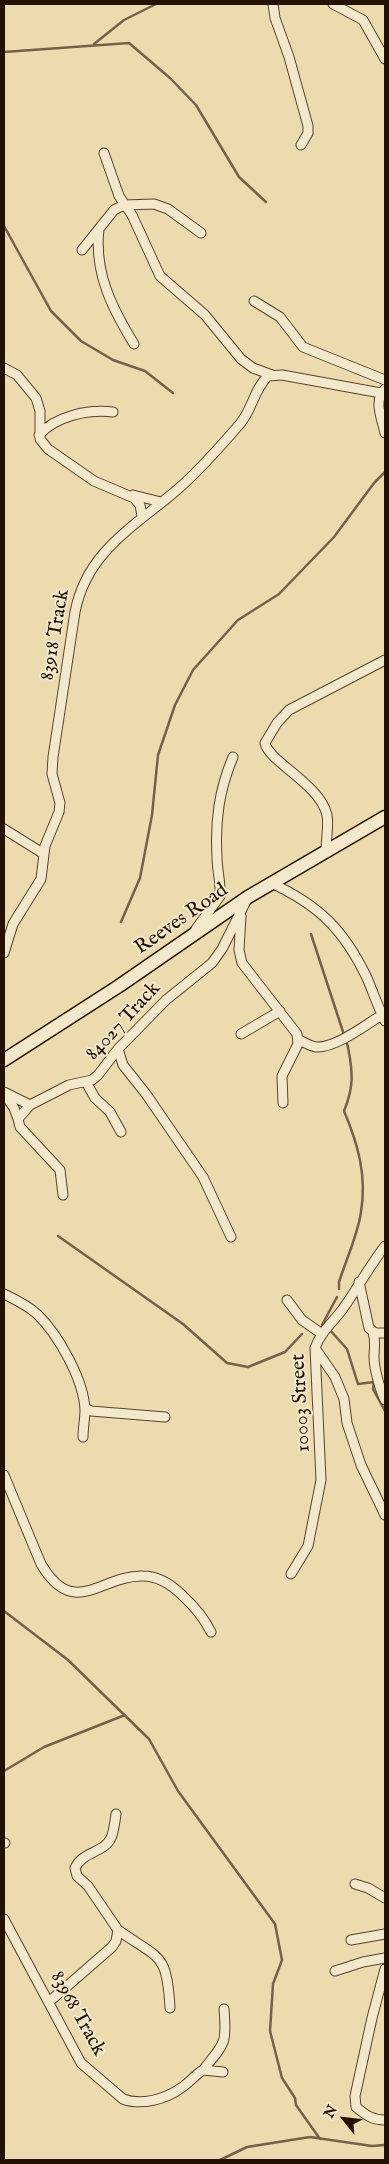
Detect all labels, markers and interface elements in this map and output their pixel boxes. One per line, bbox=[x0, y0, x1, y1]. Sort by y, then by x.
street label: 83918 Track bbox=[36, 588, 76, 682]
street label: Reeves Road bbox=[131, 879, 233, 961]
street label: 84027 Track bbox=[82, 978, 166, 1066]
street label: 10003 Street bbox=[287, 1353, 317, 1453]
street label: 83968 Track bbox=[44, 1968, 110, 2060]
north arrow bbox=[319, 2094, 369, 2144]
text: N bbox=[320, 2102, 342, 2121]

